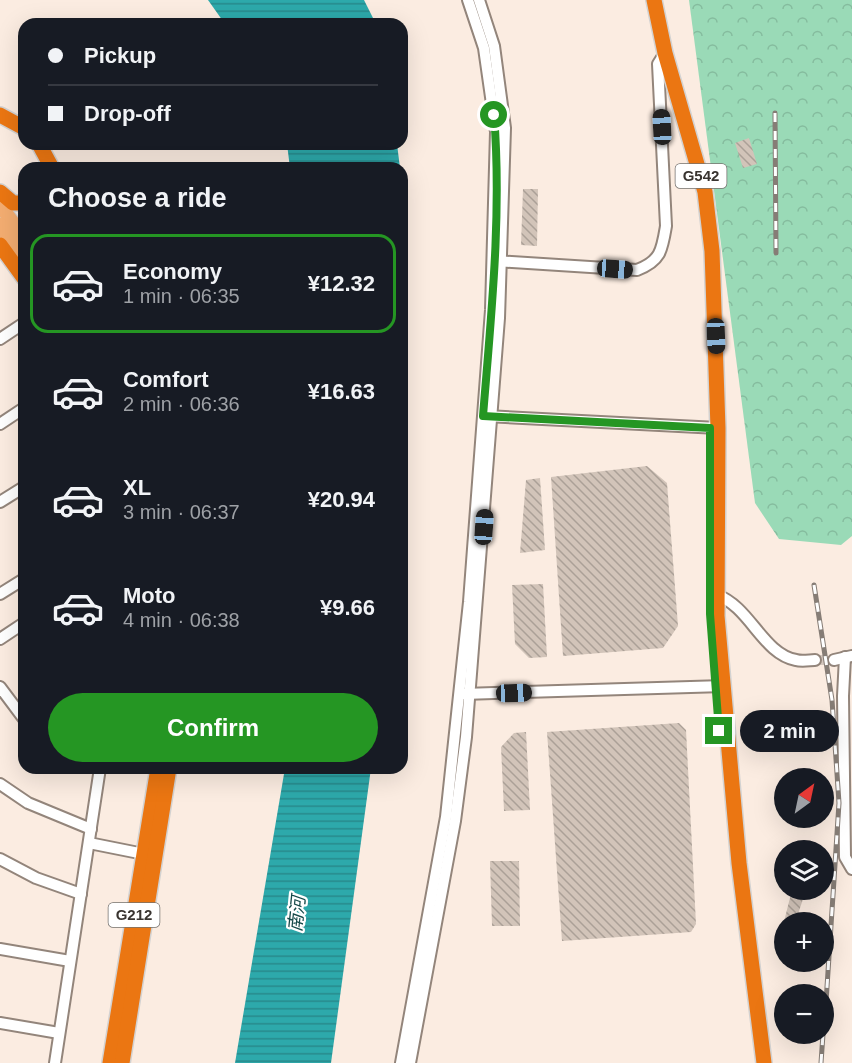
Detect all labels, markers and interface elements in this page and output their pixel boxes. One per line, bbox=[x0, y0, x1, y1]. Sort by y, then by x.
text: Pickup bbox=[84, 43, 156, 68]
text: Drop-off bbox=[84, 101, 171, 126]
route start bbox=[480, 101, 507, 128]
car bbox=[652, 109, 672, 145]
road number: G542 bbox=[676, 164, 726, 188]
text: Choose a ride bbox=[48, 183, 227, 213]
icon: car bbox=[51, 257, 105, 311]
text: Economy bbox=[123, 259, 222, 284]
car bbox=[596, 259, 634, 279]
text: ¥12.32 bbox=[308, 271, 375, 296]
text: 1 min · 06:35 bbox=[123, 285, 240, 307]
car bbox=[706, 318, 726, 354]
icon: car bbox=[51, 365, 105, 419]
text: Comfort bbox=[123, 367, 209, 392]
text: ¥16.63 bbox=[308, 379, 375, 404]
text: 2 min · 06:36 bbox=[123, 393, 240, 415]
icon: car bbox=[51, 473, 105, 527]
text: XL bbox=[123, 475, 151, 500]
text: ¥20.94 bbox=[308, 487, 375, 512]
text: 3 min · 06:37 bbox=[123, 501, 240, 523]
car bbox=[474, 508, 494, 546]
icon: car bbox=[51, 581, 105, 635]
text: Moto bbox=[123, 583, 176, 608]
text: ¥9.66 bbox=[320, 595, 375, 620]
text: 4 min · 06:38 bbox=[123, 609, 240, 631]
car bbox=[496, 683, 532, 703]
button: Confirm bbox=[48, 693, 378, 762]
callout: 2 min bbox=[740, 710, 839, 752]
route end bbox=[705, 717, 732, 744]
text: 2 min bbox=[763, 720, 816, 742]
north arrow bbox=[774, 768, 834, 828]
map controls bbox=[774, 768, 834, 1044]
button: layers bbox=[774, 840, 834, 900]
water label: 南河 bbox=[285, 892, 309, 933]
road number: G212 bbox=[108, 903, 160, 927]
button: + bbox=[774, 912, 834, 972]
button: − bbox=[774, 984, 834, 1044]

